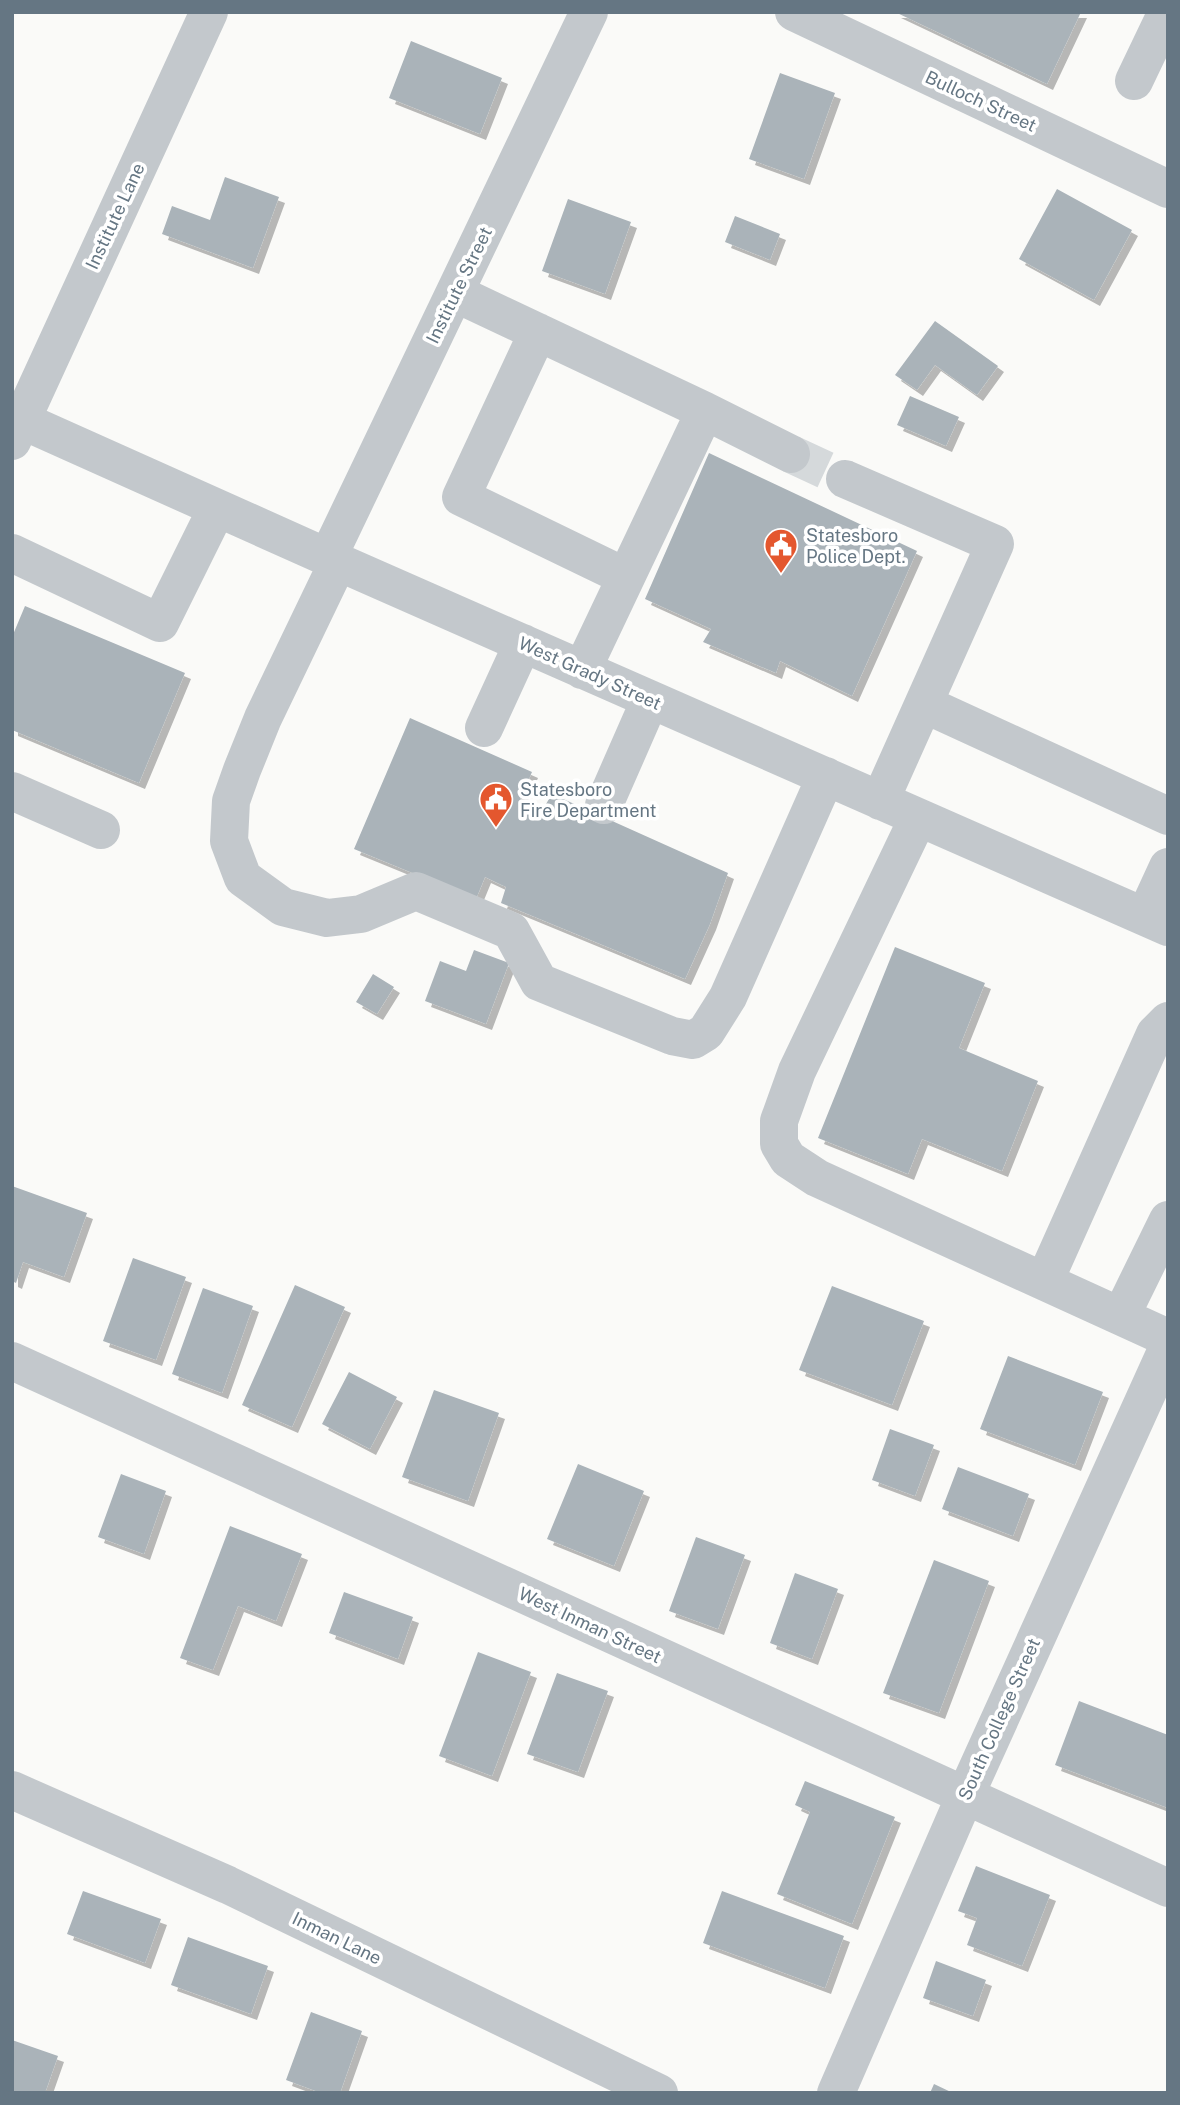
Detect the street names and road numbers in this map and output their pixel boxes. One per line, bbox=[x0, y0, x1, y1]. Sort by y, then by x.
street label: Bulloch Street bbox=[922, 66, 1040, 136]
street label: Institute Lane bbox=[81, 159, 149, 273]
street label: Institute Street bbox=[422, 223, 496, 347]
street label: West Grady Street bbox=[515, 632, 665, 714]
street label: West Inman Street bbox=[515, 1583, 665, 1667]
street label: South College Street bbox=[954, 1635, 1044, 1803]
street label: Inman Lane bbox=[289, 1907, 385, 1969]

